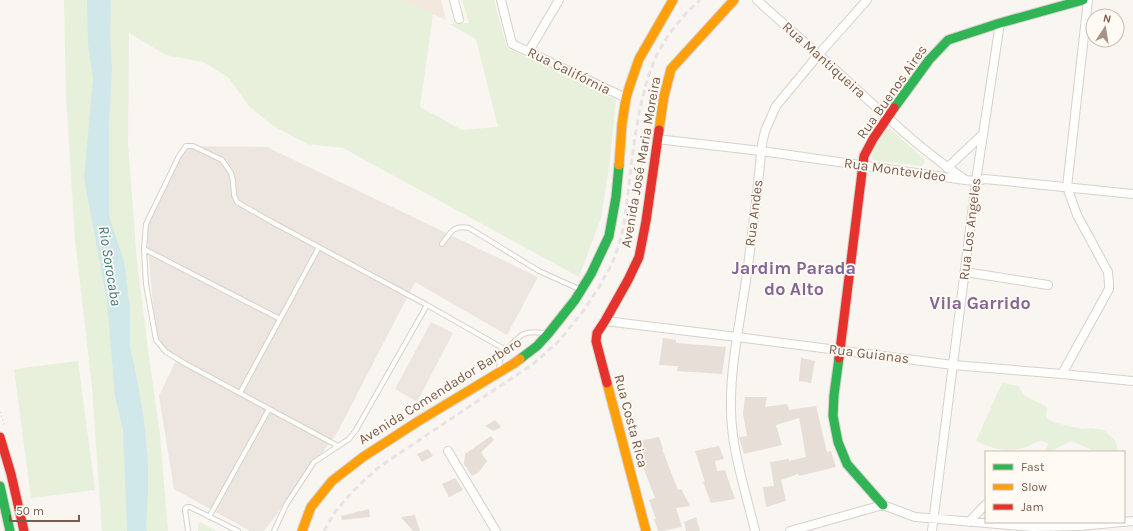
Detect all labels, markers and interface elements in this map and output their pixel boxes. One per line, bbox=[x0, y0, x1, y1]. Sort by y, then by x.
north arrow bbox=[1085, 8, 1125, 48]
text: N bbox=[1102, 12, 1112, 26]
street label: Rua Mantiqueira bbox=[779, 18, 869, 102]
street label: Rua Buenos Aires bbox=[853, 42, 931, 142]
street label: Rua Califórnia bbox=[525, 44, 613, 98]
street label: Avenida José Maria Moreira bbox=[618, 75, 664, 249]
street label: Rua Montevideo bbox=[843, 154, 947, 186]
street label: Rua Los Angeles bbox=[955, 177, 985, 281]
street label: Rua Andes bbox=[741, 179, 767, 247]
water label: Rio Sorocaba bbox=[95, 225, 125, 307]
district label: Jardim Parada do Alto bbox=[732, 257, 856, 300]
district label: Vila Garrido bbox=[929, 292, 1031, 314]
street label: Avenida Comendador Barbero bbox=[355, 334, 525, 448]
street label: Rua Guianas bbox=[828, 341, 910, 367]
street label: Rua Costa Rica bbox=[610, 373, 652, 469]
legend bbox=[985, 451, 1125, 523]
text: Fast bbox=[1021, 460, 1045, 474]
text: Slow bbox=[1021, 480, 1047, 494]
scale bar bbox=[10, 497, 79, 523]
text: Jam bbox=[1021, 500, 1044, 514]
text: 50 m bbox=[16, 504, 44, 518]

